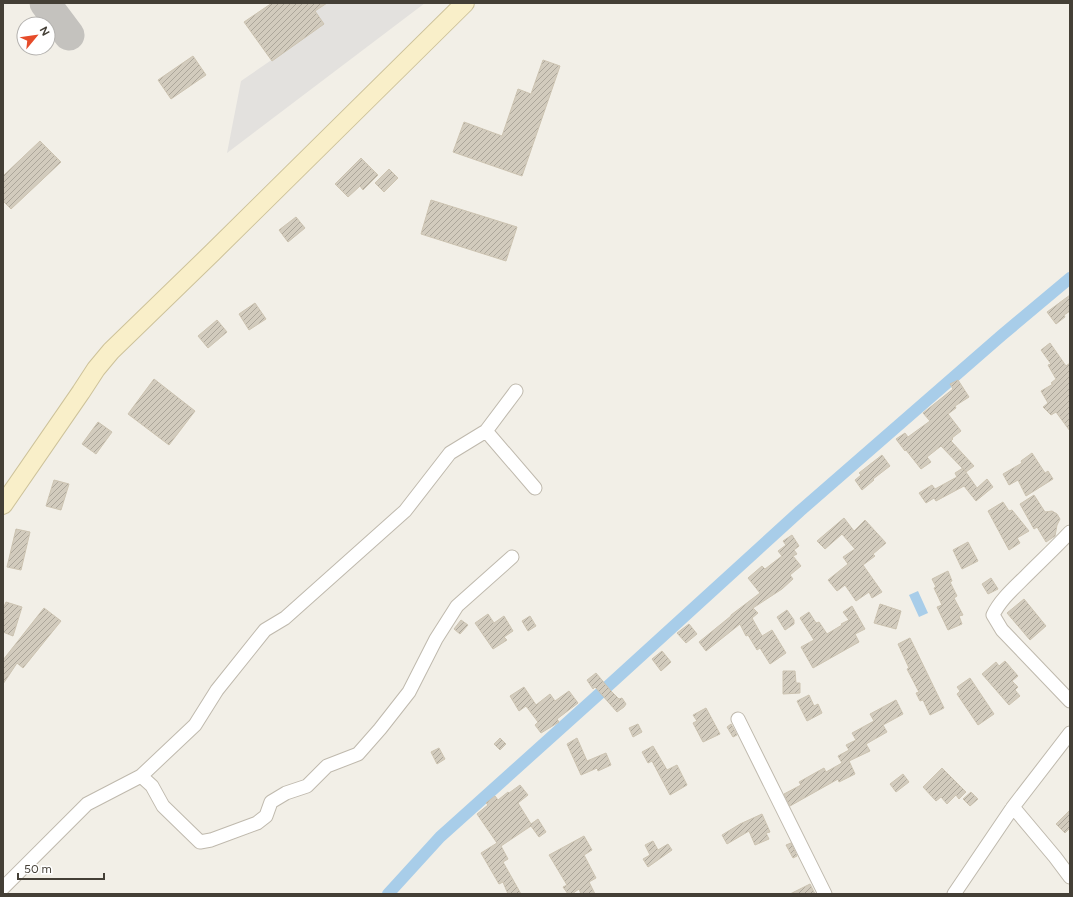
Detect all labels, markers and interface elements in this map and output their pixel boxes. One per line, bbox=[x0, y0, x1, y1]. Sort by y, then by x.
north arrow bbox=[16, 16, 56, 56]
text: N bbox=[37, 25, 52, 38]
scale bar bbox=[18, 855, 104, 881]
text: 50 m bbox=[24, 862, 52, 876]

